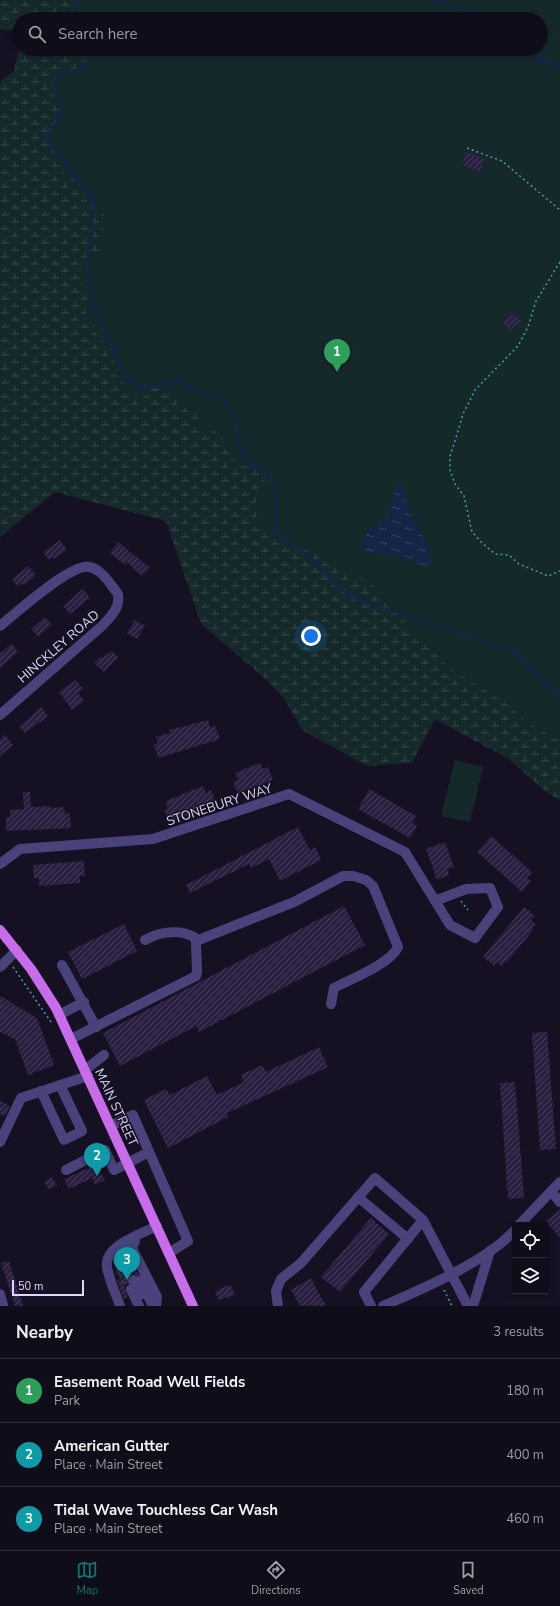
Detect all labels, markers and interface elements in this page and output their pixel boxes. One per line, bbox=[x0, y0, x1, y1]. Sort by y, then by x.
search box bbox=[12, 12, 548, 56]
icon: search bbox=[26, 23, 48, 45]
text: Search here bbox=[58, 24, 138, 44]
pin: 1 bbox=[324, 339, 350, 372]
street label: HINCKLEY ROAD bbox=[14, 606, 103, 687]
your location bbox=[301, 626, 321, 646]
street label: STONEBURY WAY bbox=[164, 779, 275, 831]
street label: MAIN STREET bbox=[90, 1066, 142, 1149]
pin: 2 bbox=[84, 1143, 110, 1176]
map controls bbox=[512, 1222, 548, 1294]
button: locate bbox=[512, 1222, 548, 1258]
pin: 3 bbox=[114, 1247, 140, 1280]
button: layers bbox=[512, 1258, 548, 1294]
scale bar bbox=[12, 1278, 84, 1297]
text: 50 m bbox=[18, 1279, 43, 1294]
text: Nearby bbox=[16, 1321, 73, 1344]
text: 3 results bbox=[493, 1323, 544, 1341]
text: Easement Road Well Fields bbox=[54, 1372, 245, 1392]
text: 1 bbox=[25, 1382, 33, 1400]
text: 180 m bbox=[506, 1382, 544, 1400]
text: Park bbox=[54, 1392, 80, 1410]
text: American Gutter bbox=[54, 1436, 169, 1456]
text: 2 bbox=[25, 1446, 33, 1464]
text: 400 m bbox=[506, 1446, 544, 1464]
text: Place · Main Street bbox=[54, 1456, 163, 1474]
text: Tidal Wave Touchless Car Wash bbox=[54, 1500, 278, 1520]
text: 3 bbox=[25, 1510, 33, 1528]
text: 460 m bbox=[506, 1510, 544, 1528]
text: Place · Main Street bbox=[54, 1520, 163, 1538]
tab: Map bbox=[76, 1559, 98, 1598]
tab: Directions bbox=[251, 1559, 301, 1598]
tab: Saved bbox=[453, 1559, 484, 1598]

